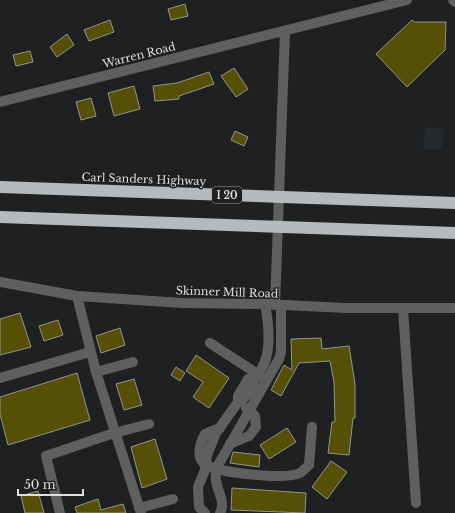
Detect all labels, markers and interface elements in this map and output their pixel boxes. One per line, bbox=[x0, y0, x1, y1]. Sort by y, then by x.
street label: Warren Road bbox=[100, 39, 178, 71]
street label: Carl Sanders Highway bbox=[81, 170, 207, 188]
road number: I 20 bbox=[212, 187, 242, 203]
street label: Skinner Mill Road bbox=[176, 283, 279, 301]
scale bar bbox=[18, 471, 83, 497]
text: 50 m bbox=[24, 477, 56, 492]

